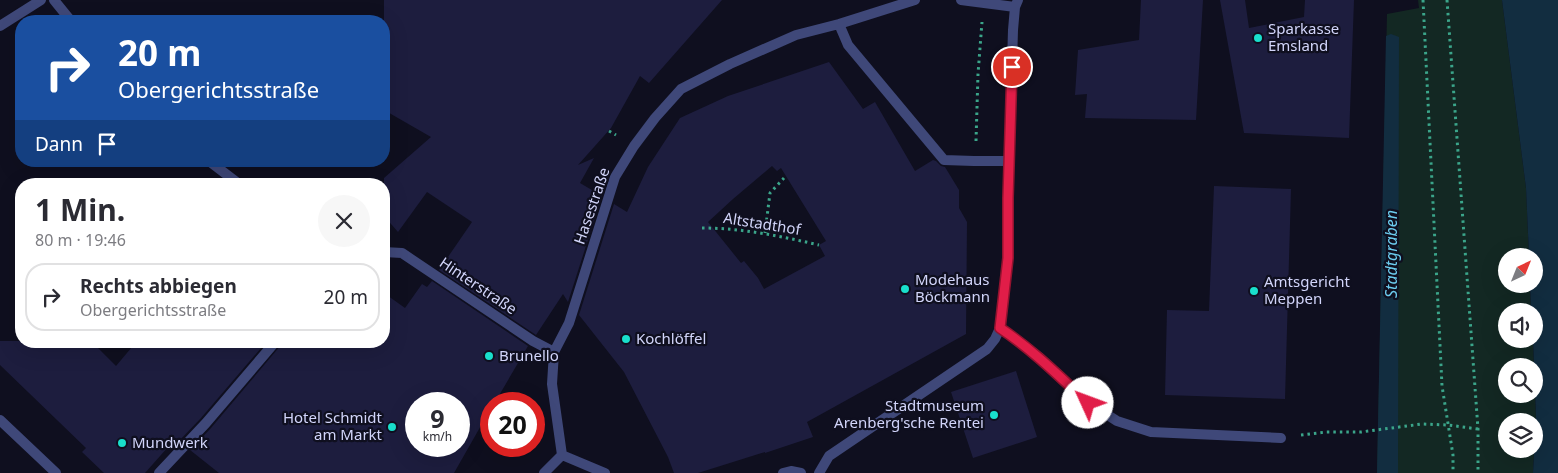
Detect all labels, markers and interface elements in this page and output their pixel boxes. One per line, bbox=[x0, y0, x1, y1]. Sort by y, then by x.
place label: Sparkasse Emsland bbox=[1268, 18, 1339, 55]
text: 20 m bbox=[118, 29, 201, 76]
marker: Sparkasse Emsland bbox=[1252, 32, 1264, 44]
icon: right bbox=[35, 35, 100, 100]
pin bbox=[991, 46, 1033, 88]
icon: arrive bbox=[998, 53, 1026, 81]
text: Obergerichtsstraße bbox=[118, 74, 319, 104]
icon: arrive bbox=[93, 130, 121, 158]
text: Dann bbox=[35, 131, 83, 157]
street label: Hasestraße bbox=[569, 165, 614, 247]
text: 1 Min. bbox=[35, 189, 125, 230]
button: close bbox=[318, 195, 370, 247]
street label: Altstadthof bbox=[722, 207, 803, 239]
water label: Stadtgraben bbox=[1380, 210, 1402, 298]
text: 80 m · 19:46 bbox=[35, 229, 126, 251]
north arrow bbox=[1498, 248, 1542, 292]
map controls bbox=[1498, 248, 1543, 458]
street label: Hinterstraße bbox=[436, 252, 521, 318]
place label: Modehaus Böckmann bbox=[915, 269, 990, 306]
place label: Amtsgericht Meppen bbox=[1264, 271, 1350, 308]
text: Rechts abbiegen bbox=[80, 273, 237, 299]
icon: right bbox=[37, 283, 65, 311]
marker: Modehaus Böckmann bbox=[899, 283, 911, 295]
text: 20 m bbox=[324, 284, 368, 310]
marker: Amtsgericht Meppen bbox=[1248, 285, 1260, 297]
text: Obergerichtsstraße bbox=[80, 299, 226, 321]
button: sound bbox=[1498, 303, 1543, 348]
place label: Kochlöffel bbox=[636, 328, 706, 348]
marker: Kochlöffel bbox=[620, 333, 632, 345]
place label: Brunello bbox=[499, 345, 559, 365]
marker: Brunello bbox=[483, 350, 495, 362]
button: search bbox=[1498, 358, 1543, 403]
position arrow bbox=[1061, 376, 1113, 428]
speed limit sign: 20 bbox=[480, 392, 545, 457]
place label: Stadtmuseum Arenberg'sche Rentei bbox=[834, 395, 984, 432]
text: 9 bbox=[430, 401, 445, 435]
place label: Hotel Schmidt am Markt bbox=[283, 407, 383, 444]
marker: Stadtmuseum Arenberg'sche Rentei bbox=[988, 409, 1000, 421]
button: layers bbox=[1498, 413, 1543, 458]
marker: Hotel Schmidt am Markt bbox=[386, 421, 398, 433]
text: km/h bbox=[423, 428, 452, 445]
place label: Mundwerk bbox=[132, 432, 208, 452]
marker: Mundwerk bbox=[116, 437, 128, 449]

